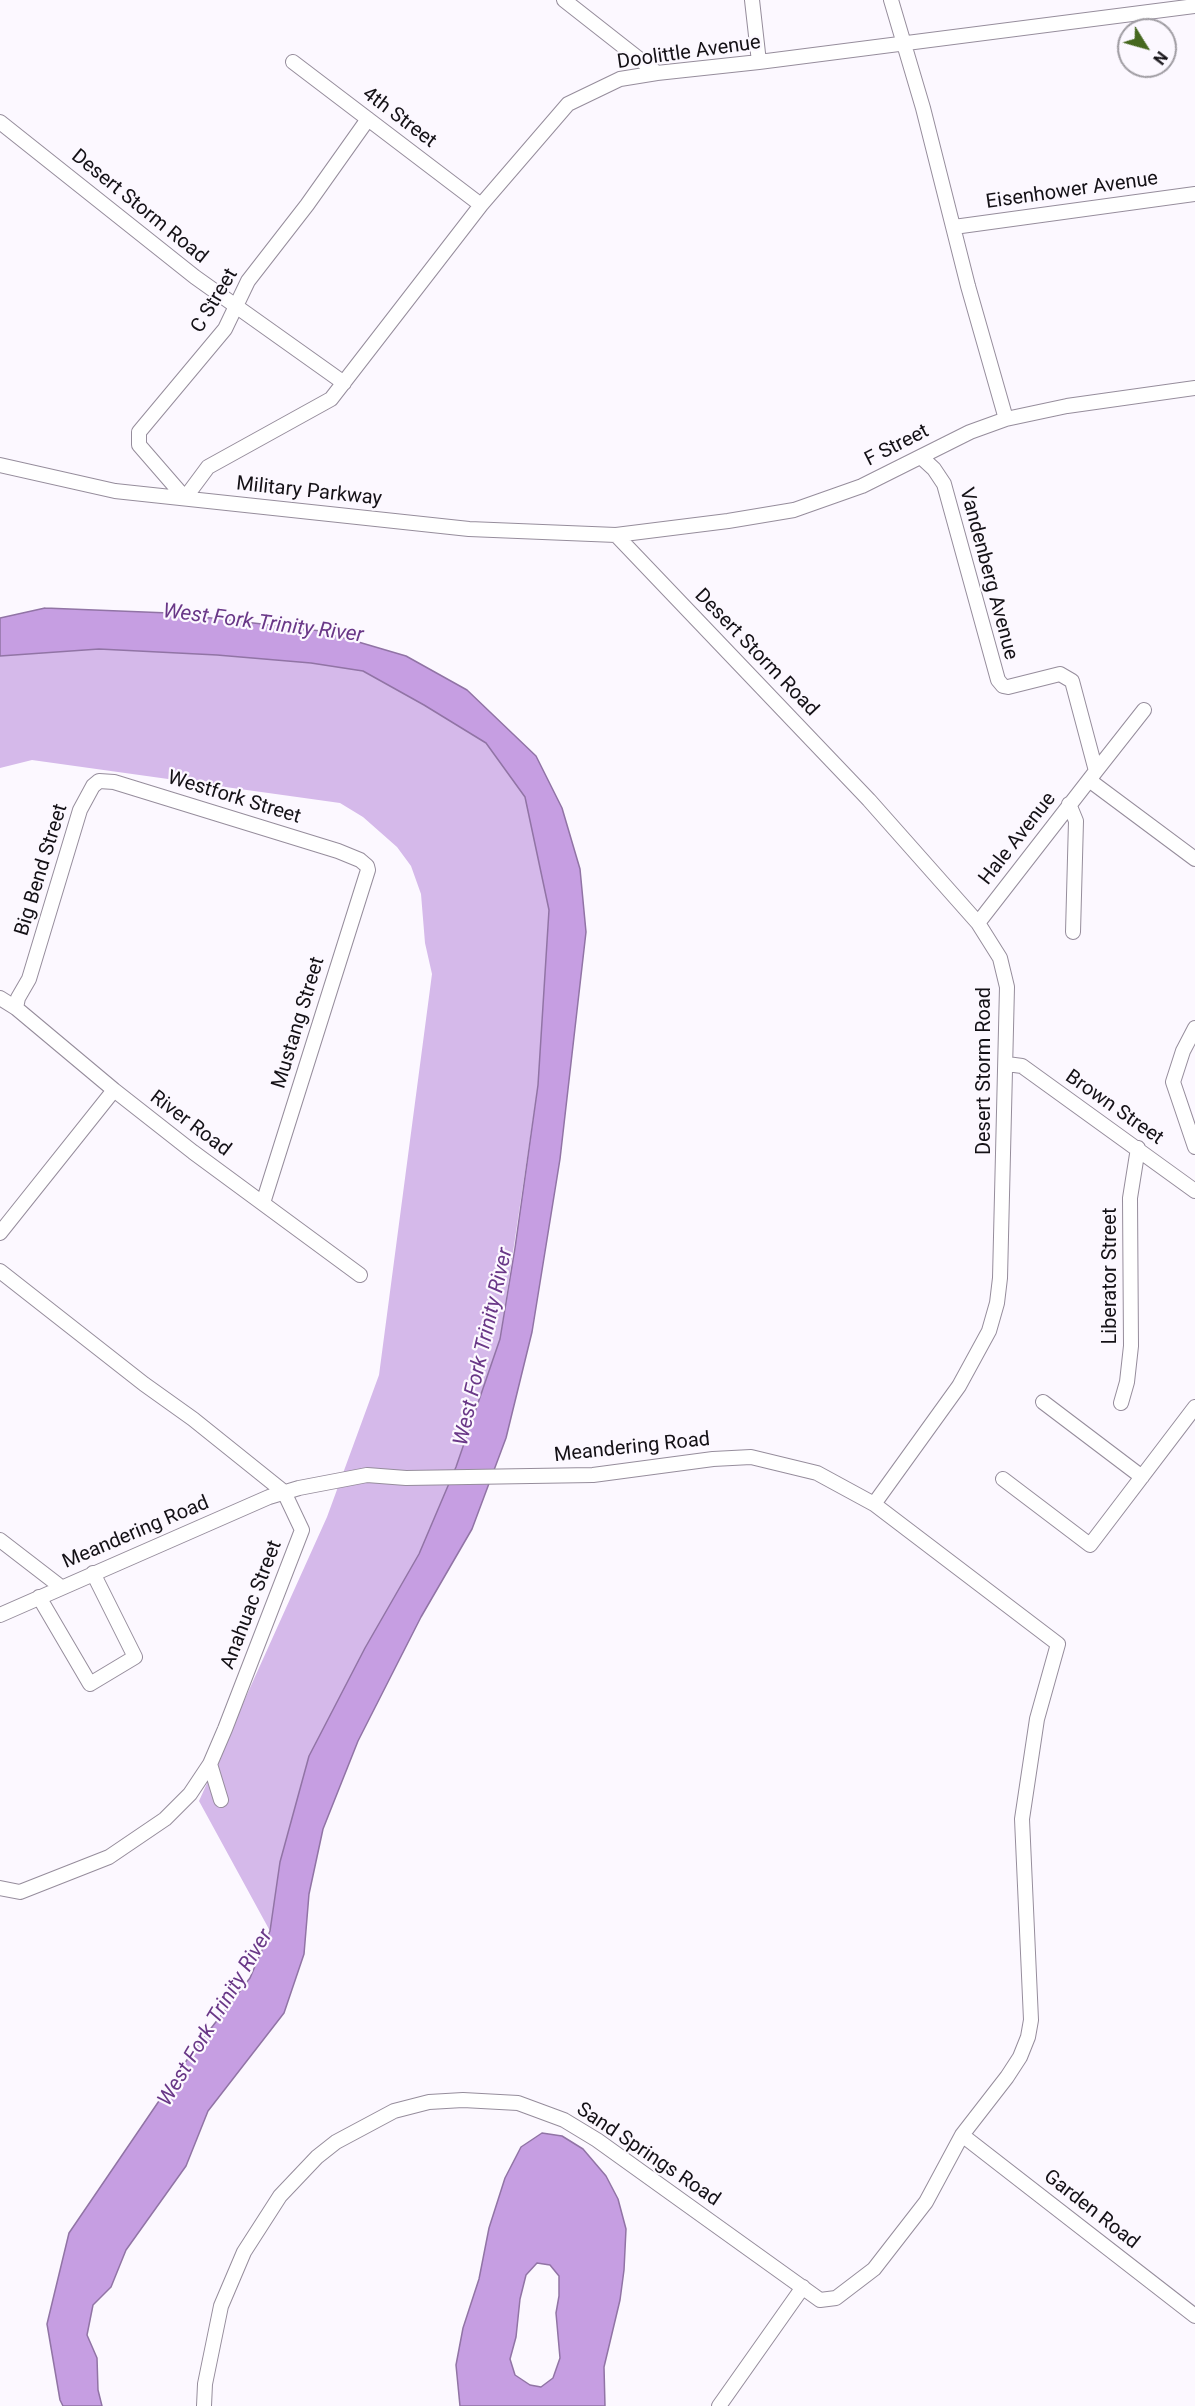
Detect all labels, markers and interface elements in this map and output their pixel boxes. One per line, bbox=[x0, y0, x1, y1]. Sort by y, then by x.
north arrow bbox=[1117, 18, 1177, 78]
street label: Doolittle Avenue bbox=[616, 31, 762, 75]
text: N bbox=[1149, 48, 1171, 68]
street label: 4th Street bbox=[357, 82, 441, 154]
street label: Desert Storm Road bbox=[66, 145, 212, 269]
street label: Eisenhower Avenue bbox=[984, 167, 1160, 215]
street label: C Street bbox=[186, 265, 244, 337]
street label: F Street bbox=[861, 420, 933, 472]
street label: Military Parkway bbox=[235, 472, 383, 512]
street label: Vandenberg Avenue bbox=[953, 485, 1023, 663]
street label: Desert Storm Road bbox=[689, 584, 823, 722]
water label: West Fork Trinity River bbox=[161, 599, 365, 649]
street label: Westfork Street bbox=[165, 766, 303, 830]
street label: Hale Avenue bbox=[974, 788, 1062, 890]
street label: Big Bend Street bbox=[11, 801, 73, 939]
street label: Mustang Street bbox=[268, 954, 330, 1092]
street label: Desert Storm Road bbox=[973, 987, 997, 1155]
street label: Brown Street bbox=[1060, 1065, 1168, 1151]
street label: River Road bbox=[145, 1086, 235, 1162]
street label: Liberator Street bbox=[1099, 1208, 1123, 1344]
water label: West Fork Trinity River bbox=[449, 1246, 519, 1448]
street label: Meandering Road bbox=[553, 1428, 711, 1468]
street label: Meandering Road bbox=[59, 1491, 213, 1575]
street label: Anahuac Street bbox=[216, 1537, 288, 1673]
water label: West Fork Trinity River bbox=[153, 1925, 279, 2111]
street label: Sand Springs Road bbox=[572, 2098, 724, 2212]
street label: Garden Road bbox=[1038, 2165, 1144, 2255]

